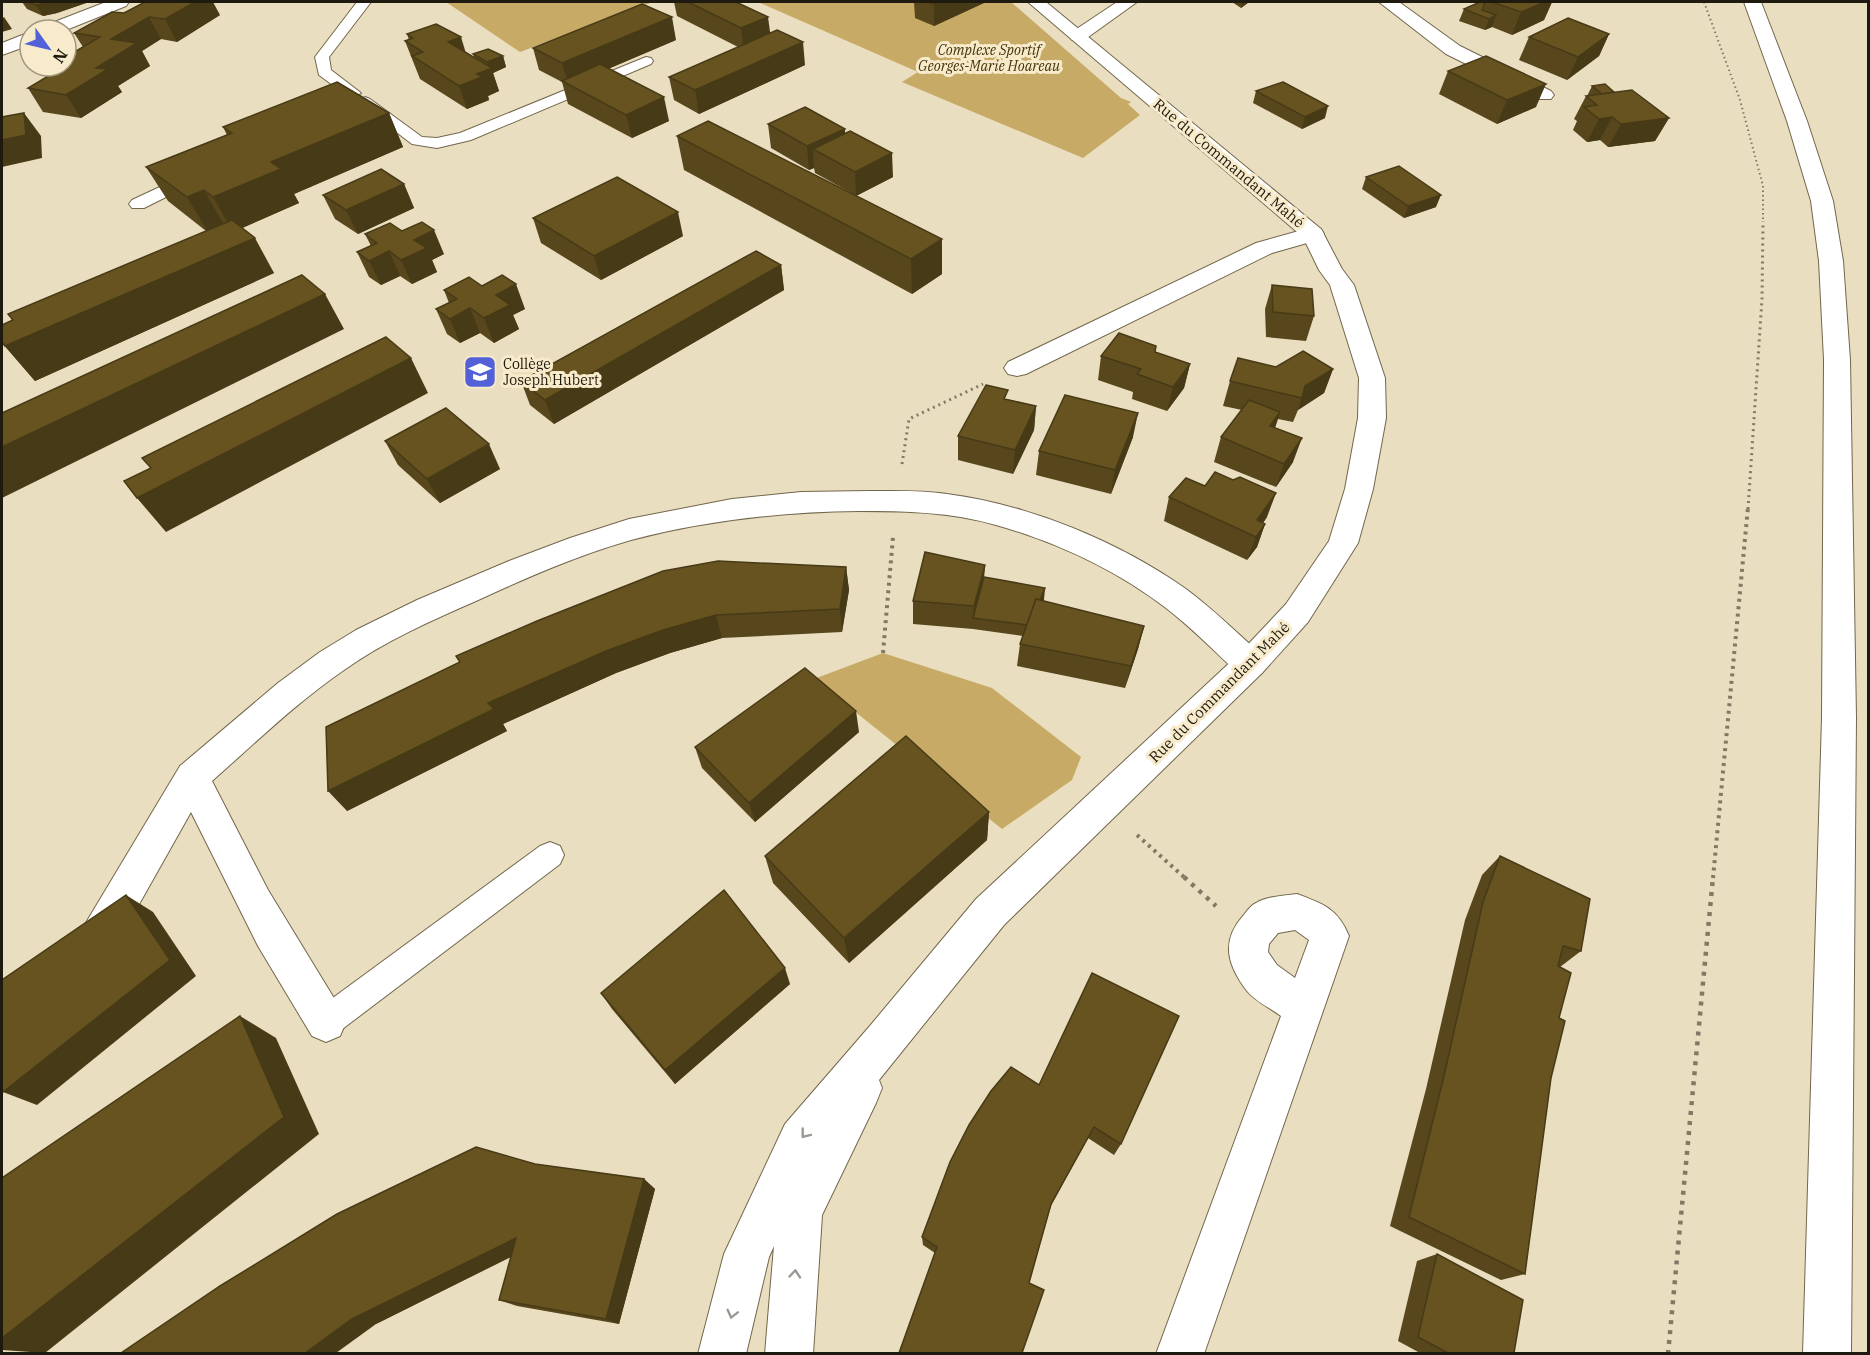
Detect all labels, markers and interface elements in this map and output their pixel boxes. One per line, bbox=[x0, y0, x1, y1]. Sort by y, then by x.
north arrow bbox=[18, 18, 78, 78]
park label: Complexe Sportif Georges-Marie Hoareau bbox=[918, 41, 1060, 75]
text: N bbox=[49, 46, 72, 67]
street label: Rue du Commandant Mahé bbox=[1150, 94, 1308, 232]
school or university icon: Collège Joseph Hubert bbox=[462, 354, 498, 390]
place label: Collège Joseph Hubert bbox=[503, 355, 599, 389]
street label: Rue du Commandant Mahé bbox=[1145, 618, 1293, 766]
one-way arrow bbox=[801, 1128, 812, 1139]
one-way arrow bbox=[788, 1270, 801, 1279]
one-way arrow bbox=[727, 1309, 740, 1319]

